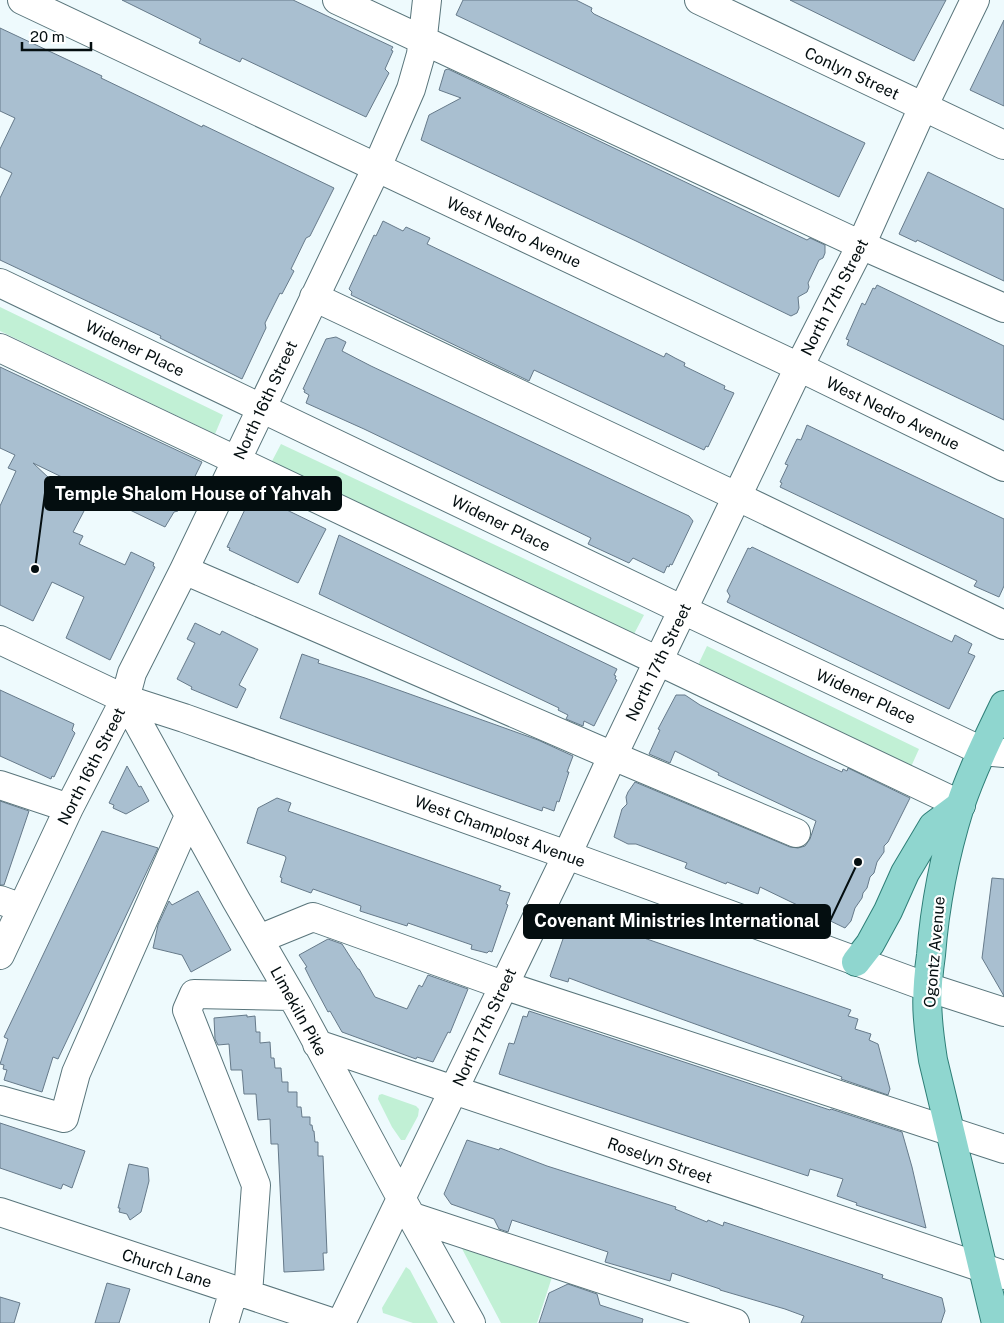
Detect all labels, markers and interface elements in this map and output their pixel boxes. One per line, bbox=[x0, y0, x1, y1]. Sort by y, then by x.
scale bar bbox=[22, 20, 91, 52]
text: 20 m bbox=[30, 28, 65, 45]
street label: Conlyn Street bbox=[801, 43, 902, 104]
street label: West Nedro Avenue bbox=[444, 193, 584, 272]
street label: North 17th Street bbox=[797, 236, 872, 359]
street label: Widener Place bbox=[82, 316, 187, 381]
street label: North 16th Street bbox=[230, 338, 301, 463]
street label: West Nedro Avenue bbox=[823, 373, 963, 454]
callout: Temple Shalom House of Yahvah bbox=[45, 477, 341, 510]
text: Temple Shalom House of Yahvah bbox=[55, 483, 331, 504]
street label: Widener Place bbox=[448, 491, 553, 556]
street label: North 17th Street bbox=[622, 600, 695, 724]
street label: Widener Place bbox=[813, 665, 919, 728]
street label: North 16th Street bbox=[54, 704, 129, 828]
street label: West Champlost Avenue bbox=[412, 792, 588, 871]
street label: Ogontz Avenue bbox=[920, 895, 949, 1009]
callout: Covenant Ministries International bbox=[524, 905, 830, 938]
text: Covenant Ministries International bbox=[534, 910, 820, 931]
street label: Limekiln Pike bbox=[266, 963, 331, 1059]
street label: North 17th Street bbox=[449, 965, 520, 1089]
street label: Roselyn Street bbox=[605, 1134, 715, 1187]
street label: Church Lane bbox=[119, 1245, 214, 1292]

